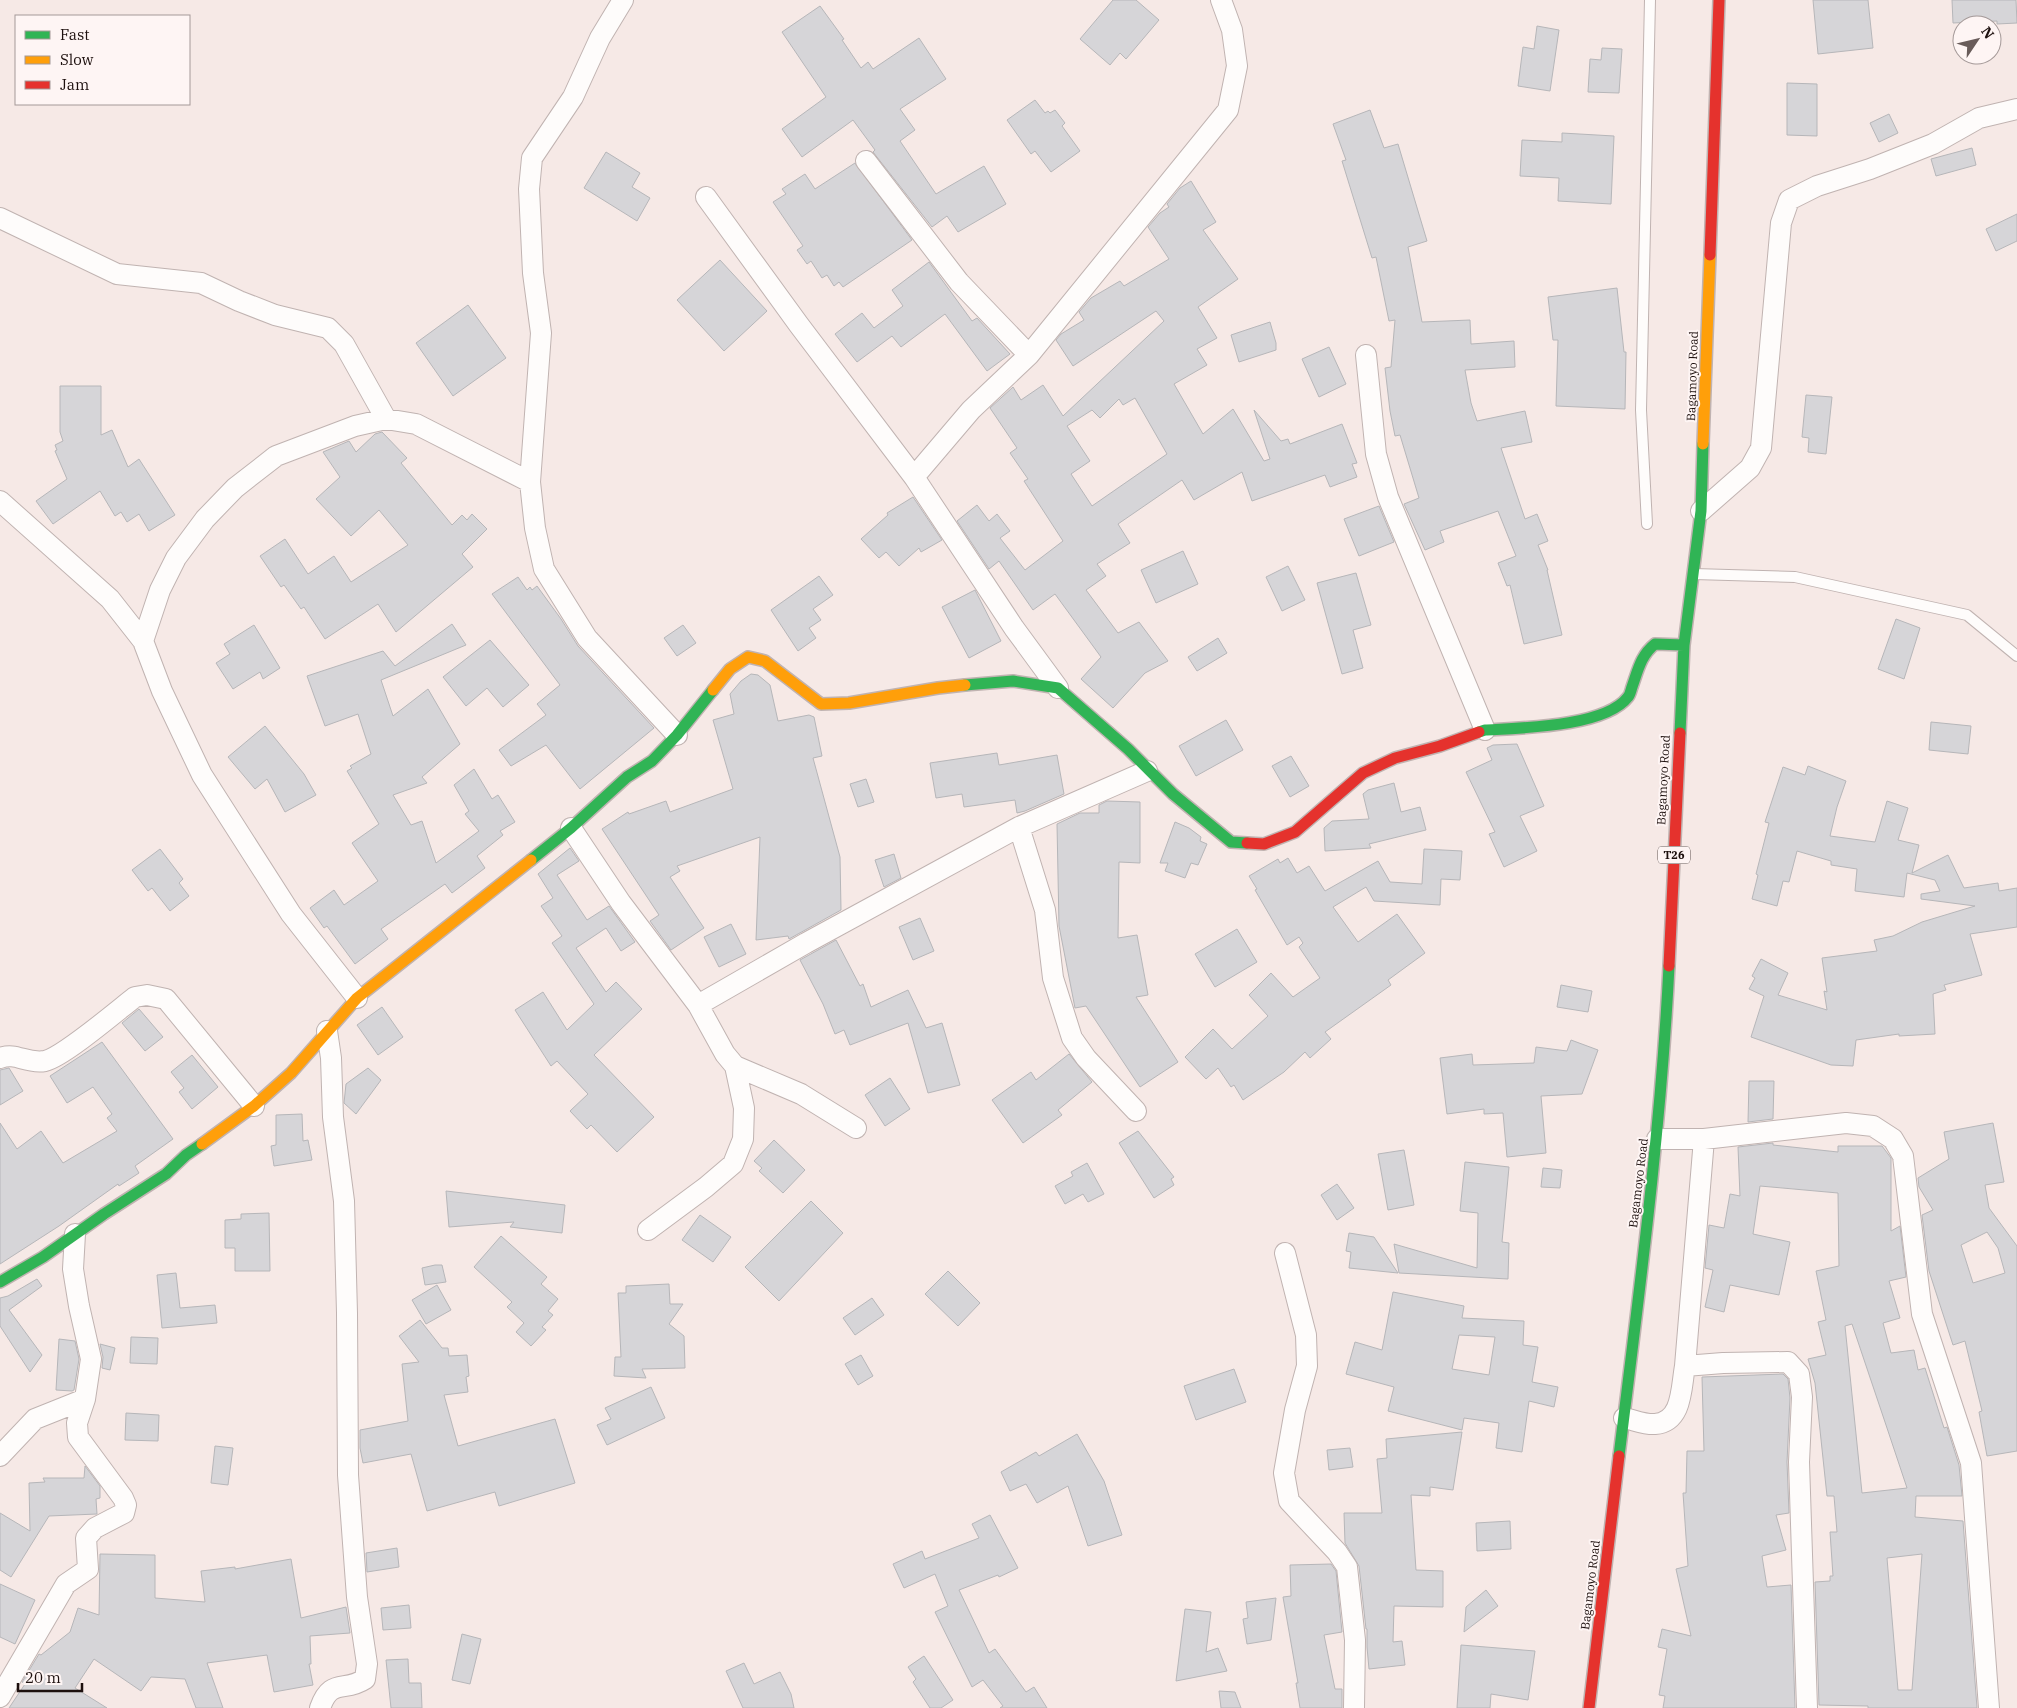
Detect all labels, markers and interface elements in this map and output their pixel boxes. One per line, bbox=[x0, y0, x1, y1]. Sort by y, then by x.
legend bbox=[15, 15, 190, 105]
north arrow bbox=[1952, 15, 2002, 65]
text: N bbox=[1977, 23, 1998, 42]
text: Fast bbox=[60, 25, 90, 44]
text: Slow bbox=[60, 50, 94, 69]
text: Jam bbox=[60, 75, 89, 94]
street label: Bagamoyo Road bbox=[1683, 331, 1701, 421]
street label: Bagamoyo Road bbox=[1653, 735, 1673, 825]
road number: T26 bbox=[1658, 846, 1690, 864]
street label: Bagamoyo Road bbox=[1625, 1137, 1651, 1229]
street label: Bagamoyo Road bbox=[1577, 1539, 1603, 1631]
scale bar bbox=[18, 1660, 81, 1692]
text: 20 m bbox=[25, 1668, 61, 1687]

